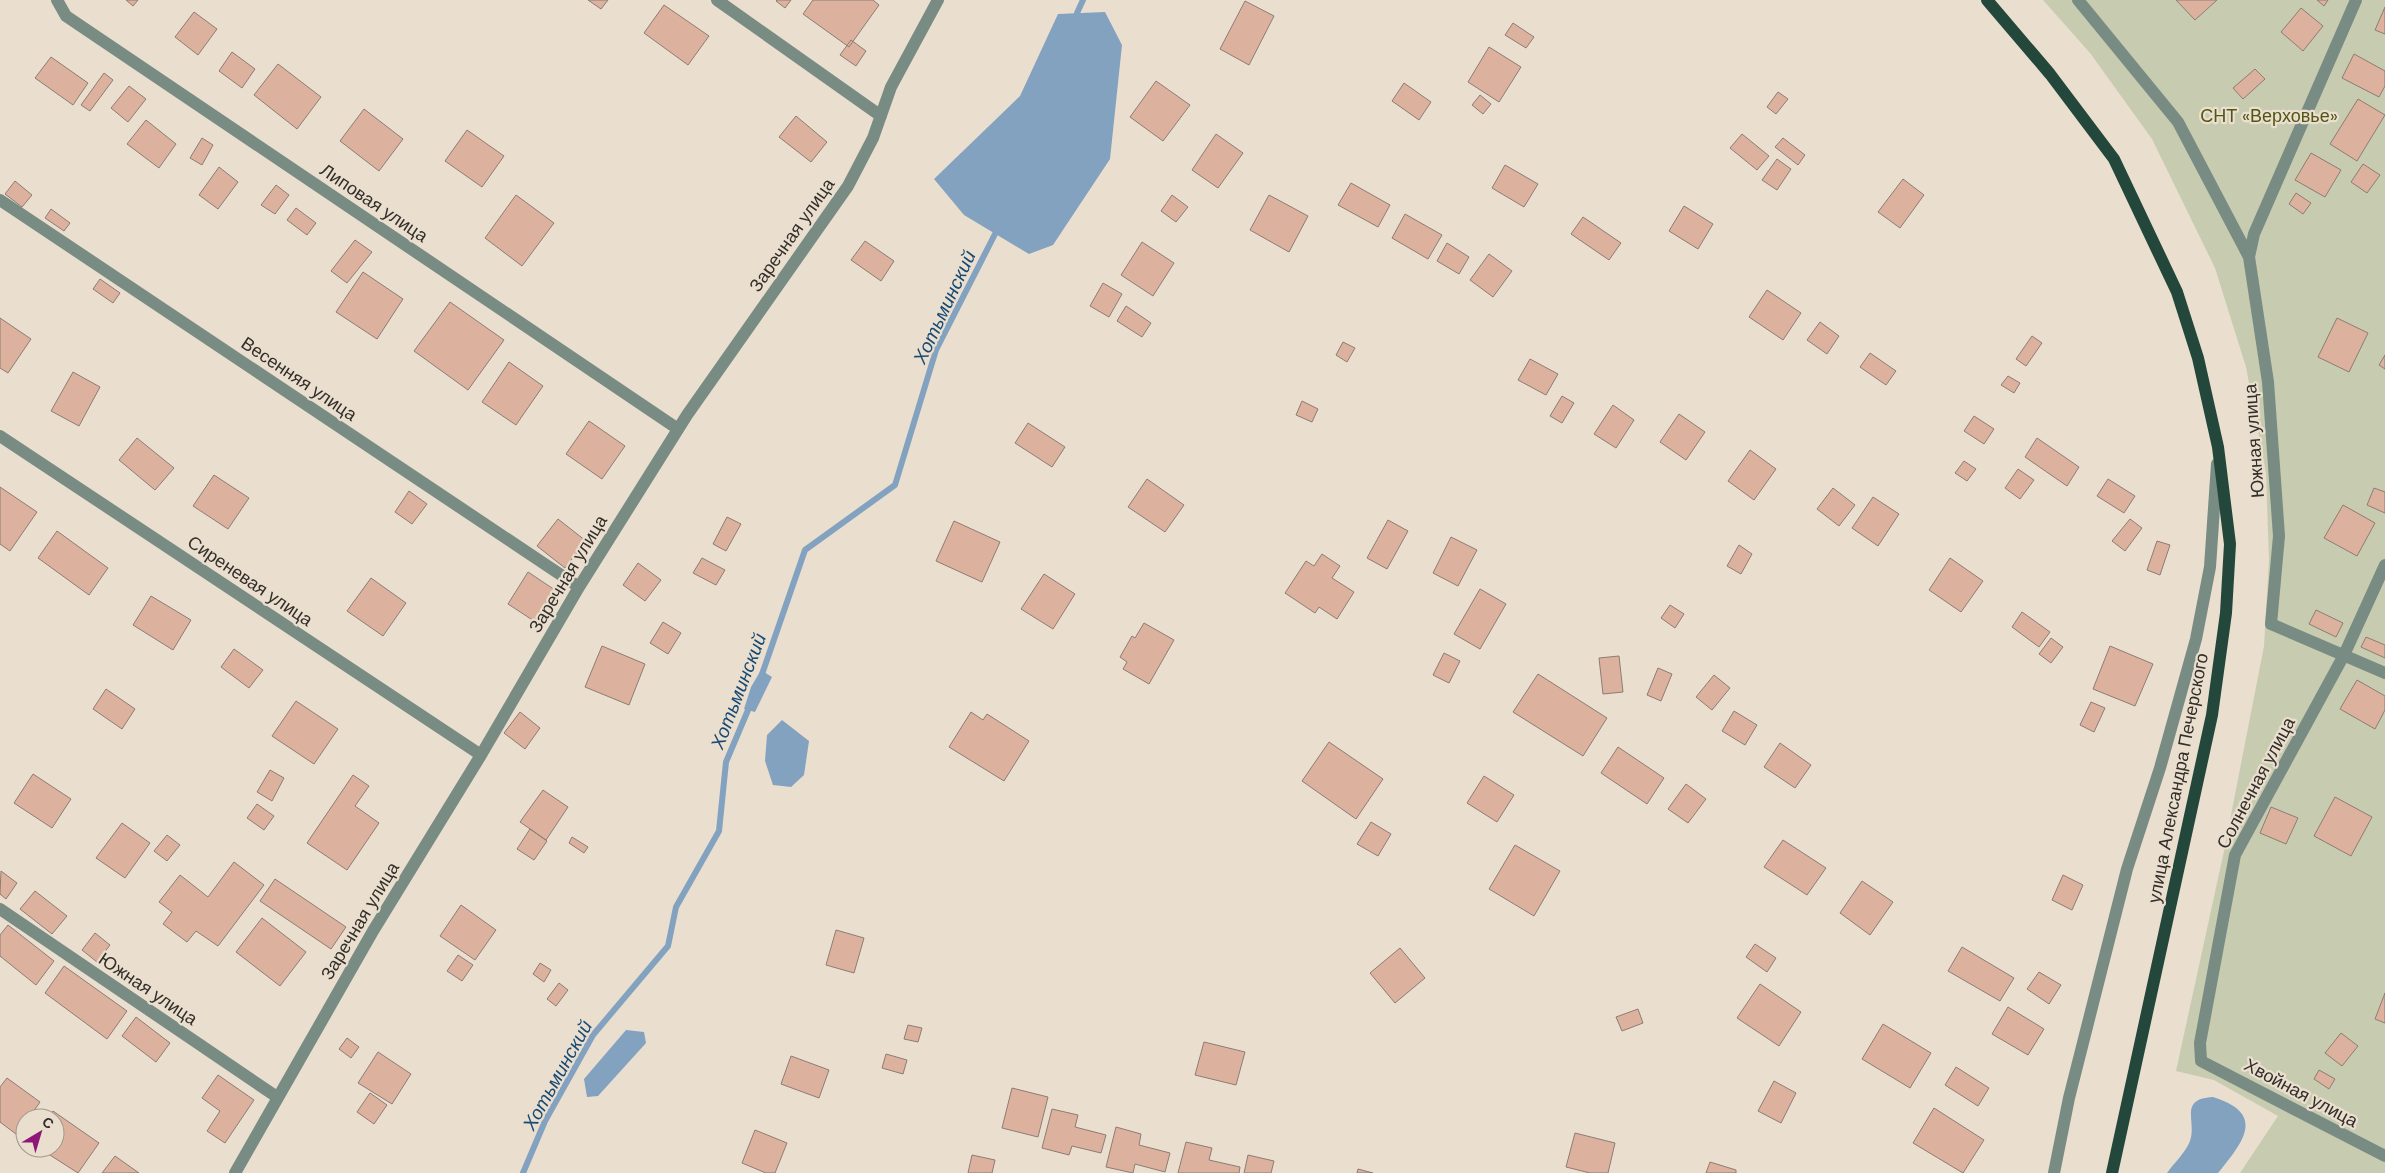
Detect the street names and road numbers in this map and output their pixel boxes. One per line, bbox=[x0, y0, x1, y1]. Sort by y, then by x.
street label: Липовая улица bbox=[315, 158, 433, 248]
street label: Заречная улица bbox=[744, 173, 841, 297]
street label: Весенняя улица bbox=[236, 331, 362, 427]
street label: Южная улица bbox=[2238, 382, 2270, 499]
street label: Заречная улица bbox=[523, 510, 613, 637]
street label: Сиреневая улица bbox=[183, 530, 318, 632]
street label: улица Александра Печерского bbox=[2142, 651, 2214, 905]
street label: Солнечная улица bbox=[2211, 712, 2301, 853]
street label: Заречная улица bbox=[315, 857, 405, 984]
street label: Южная улица bbox=[94, 947, 203, 1031]
street label: Хвойная улица bbox=[2240, 1053, 2363, 1133]

